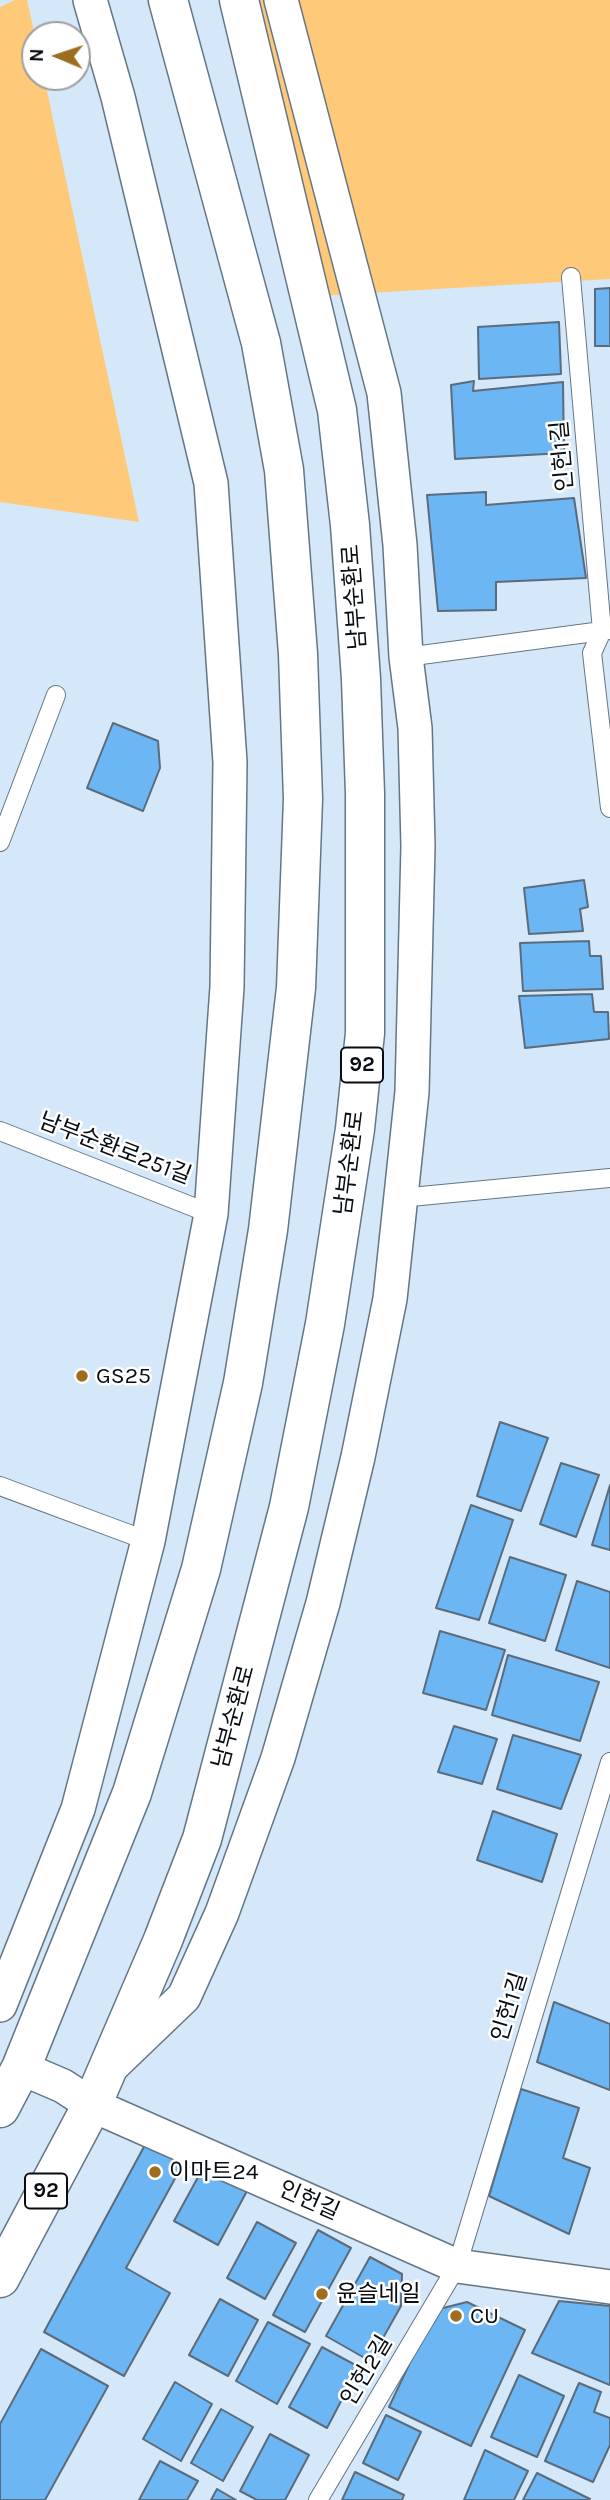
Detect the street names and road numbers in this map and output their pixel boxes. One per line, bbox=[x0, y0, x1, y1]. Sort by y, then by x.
street label: 인헌1길 bbox=[546, 419, 580, 493]
street label: 남부순환로 bbox=[338, 543, 372, 651]
road number: 92 bbox=[341, 1048, 383, 1082]
street label: 남부순환로251길 bbox=[35, 1107, 195, 1191]
street label: 남부순환로 bbox=[330, 1109, 370, 1217]
street label: 남부순환로 bbox=[207, 1662, 261, 1772]
street label: 인헌1길 bbox=[486, 1969, 534, 2045]
road number: 92 bbox=[25, 2174, 67, 2208]
street label: 인헌길 bbox=[274, 2175, 344, 2227]
street label: 인헌2길 bbox=[335, 2331, 399, 2411]

